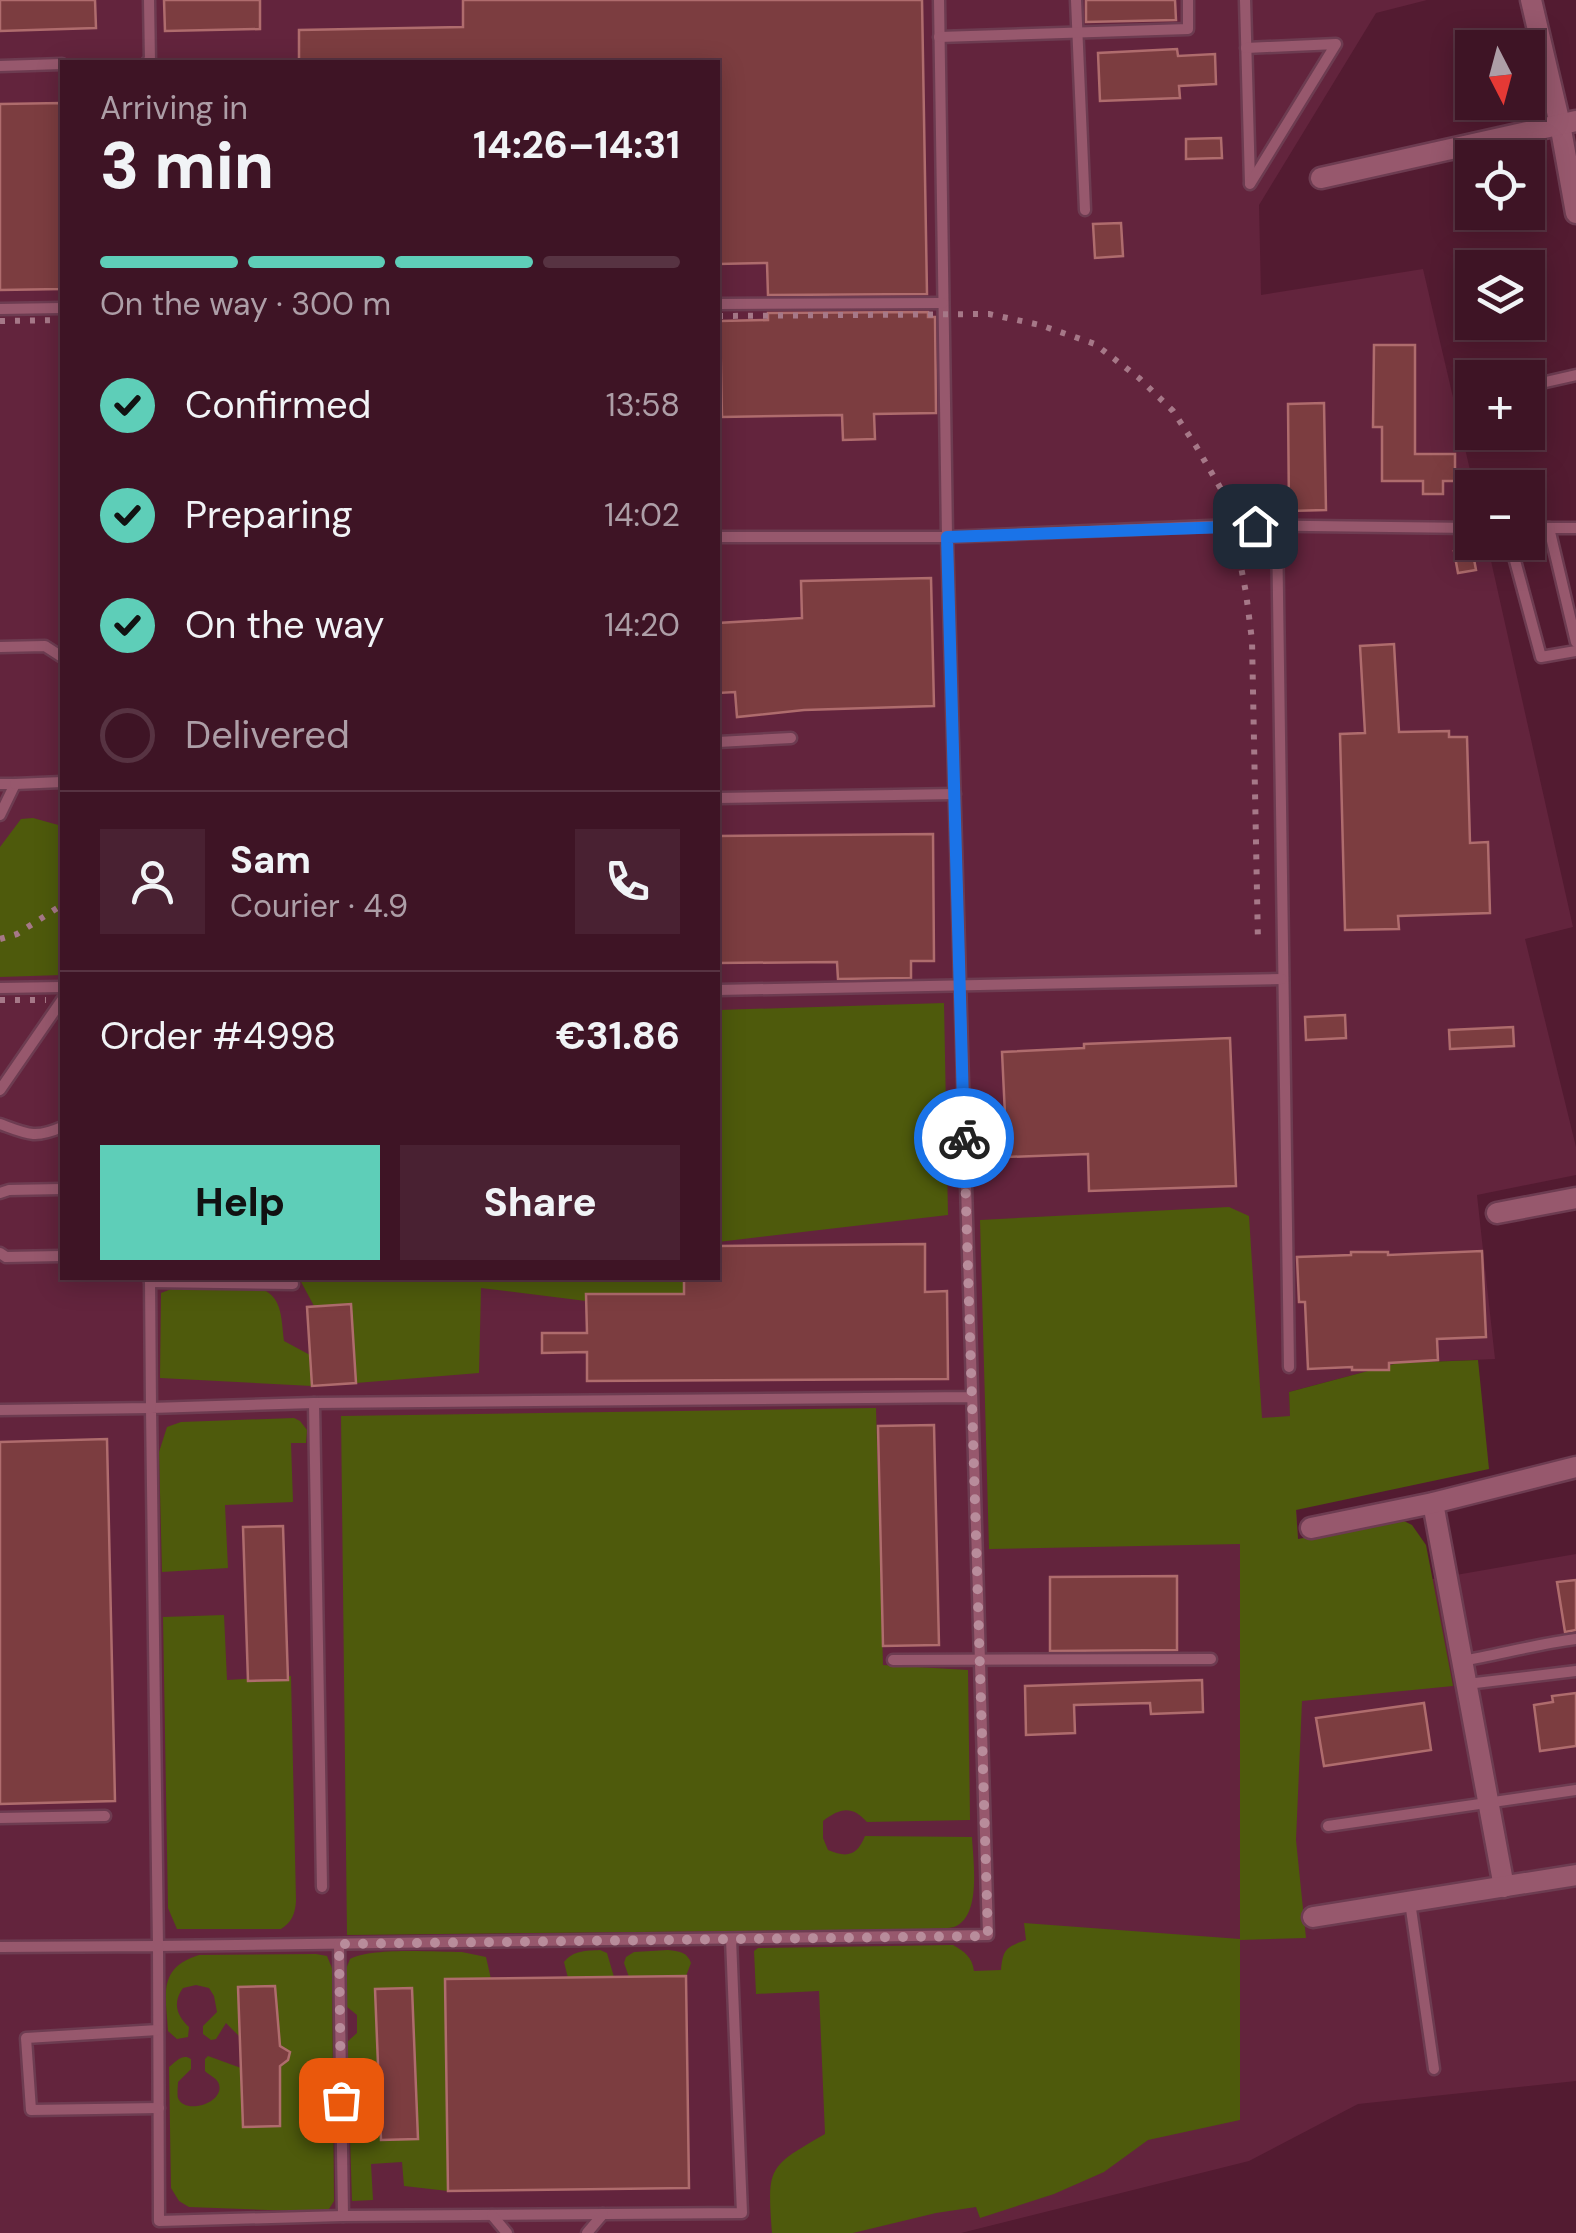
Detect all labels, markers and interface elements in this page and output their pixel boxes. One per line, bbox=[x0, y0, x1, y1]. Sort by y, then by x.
north arrow bbox=[1455, 30, 1545, 120]
map controls bbox=[1455, 30, 1545, 560]
text: Arriving in bbox=[100, 87, 248, 129]
text: 14:26–14:31 bbox=[473, 120, 680, 170]
text: 3 min bbox=[100, 124, 274, 208]
button: locate bbox=[1455, 140, 1545, 230]
button: layers bbox=[1455, 250, 1545, 340]
text: On the way · 300 m bbox=[100, 283, 391, 325]
button: + bbox=[1455, 360, 1545, 450]
icon: check bbox=[100, 378, 155, 433]
text: Confirmed bbox=[185, 380, 371, 430]
text: 13:58 bbox=[606, 384, 680, 426]
button: − bbox=[1455, 470, 1545, 560]
pin bbox=[1213, 484, 1298, 569]
icon: check bbox=[100, 488, 155, 543]
text: Preparing bbox=[185, 490, 353, 540]
text: 14:02 bbox=[604, 494, 680, 536]
icon: home bbox=[1228, 499, 1283, 554]
icon: check bbox=[100, 598, 155, 653]
text: On the way bbox=[185, 600, 384, 650]
text: 14:20 bbox=[604, 604, 680, 646]
text: Delivered bbox=[185, 710, 350, 760]
button: person bbox=[100, 829, 205, 934]
button: phone bbox=[575, 829, 680, 934]
text: Sam bbox=[230, 835, 311, 885]
text: Courier · 4.9 bbox=[230, 885, 408, 927]
text: Order #4998 bbox=[100, 1011, 336, 1061]
text: €31.86 bbox=[556, 1011, 680, 1061]
courier bbox=[914, 1088, 1014, 1188]
icon: bike bbox=[937, 1111, 992, 1166]
button: Help bbox=[100, 1145, 380, 1260]
button: Share bbox=[400, 1145, 680, 1260]
pin bbox=[299, 2058, 384, 2143]
icon: bag bbox=[314, 2073, 369, 2128]

